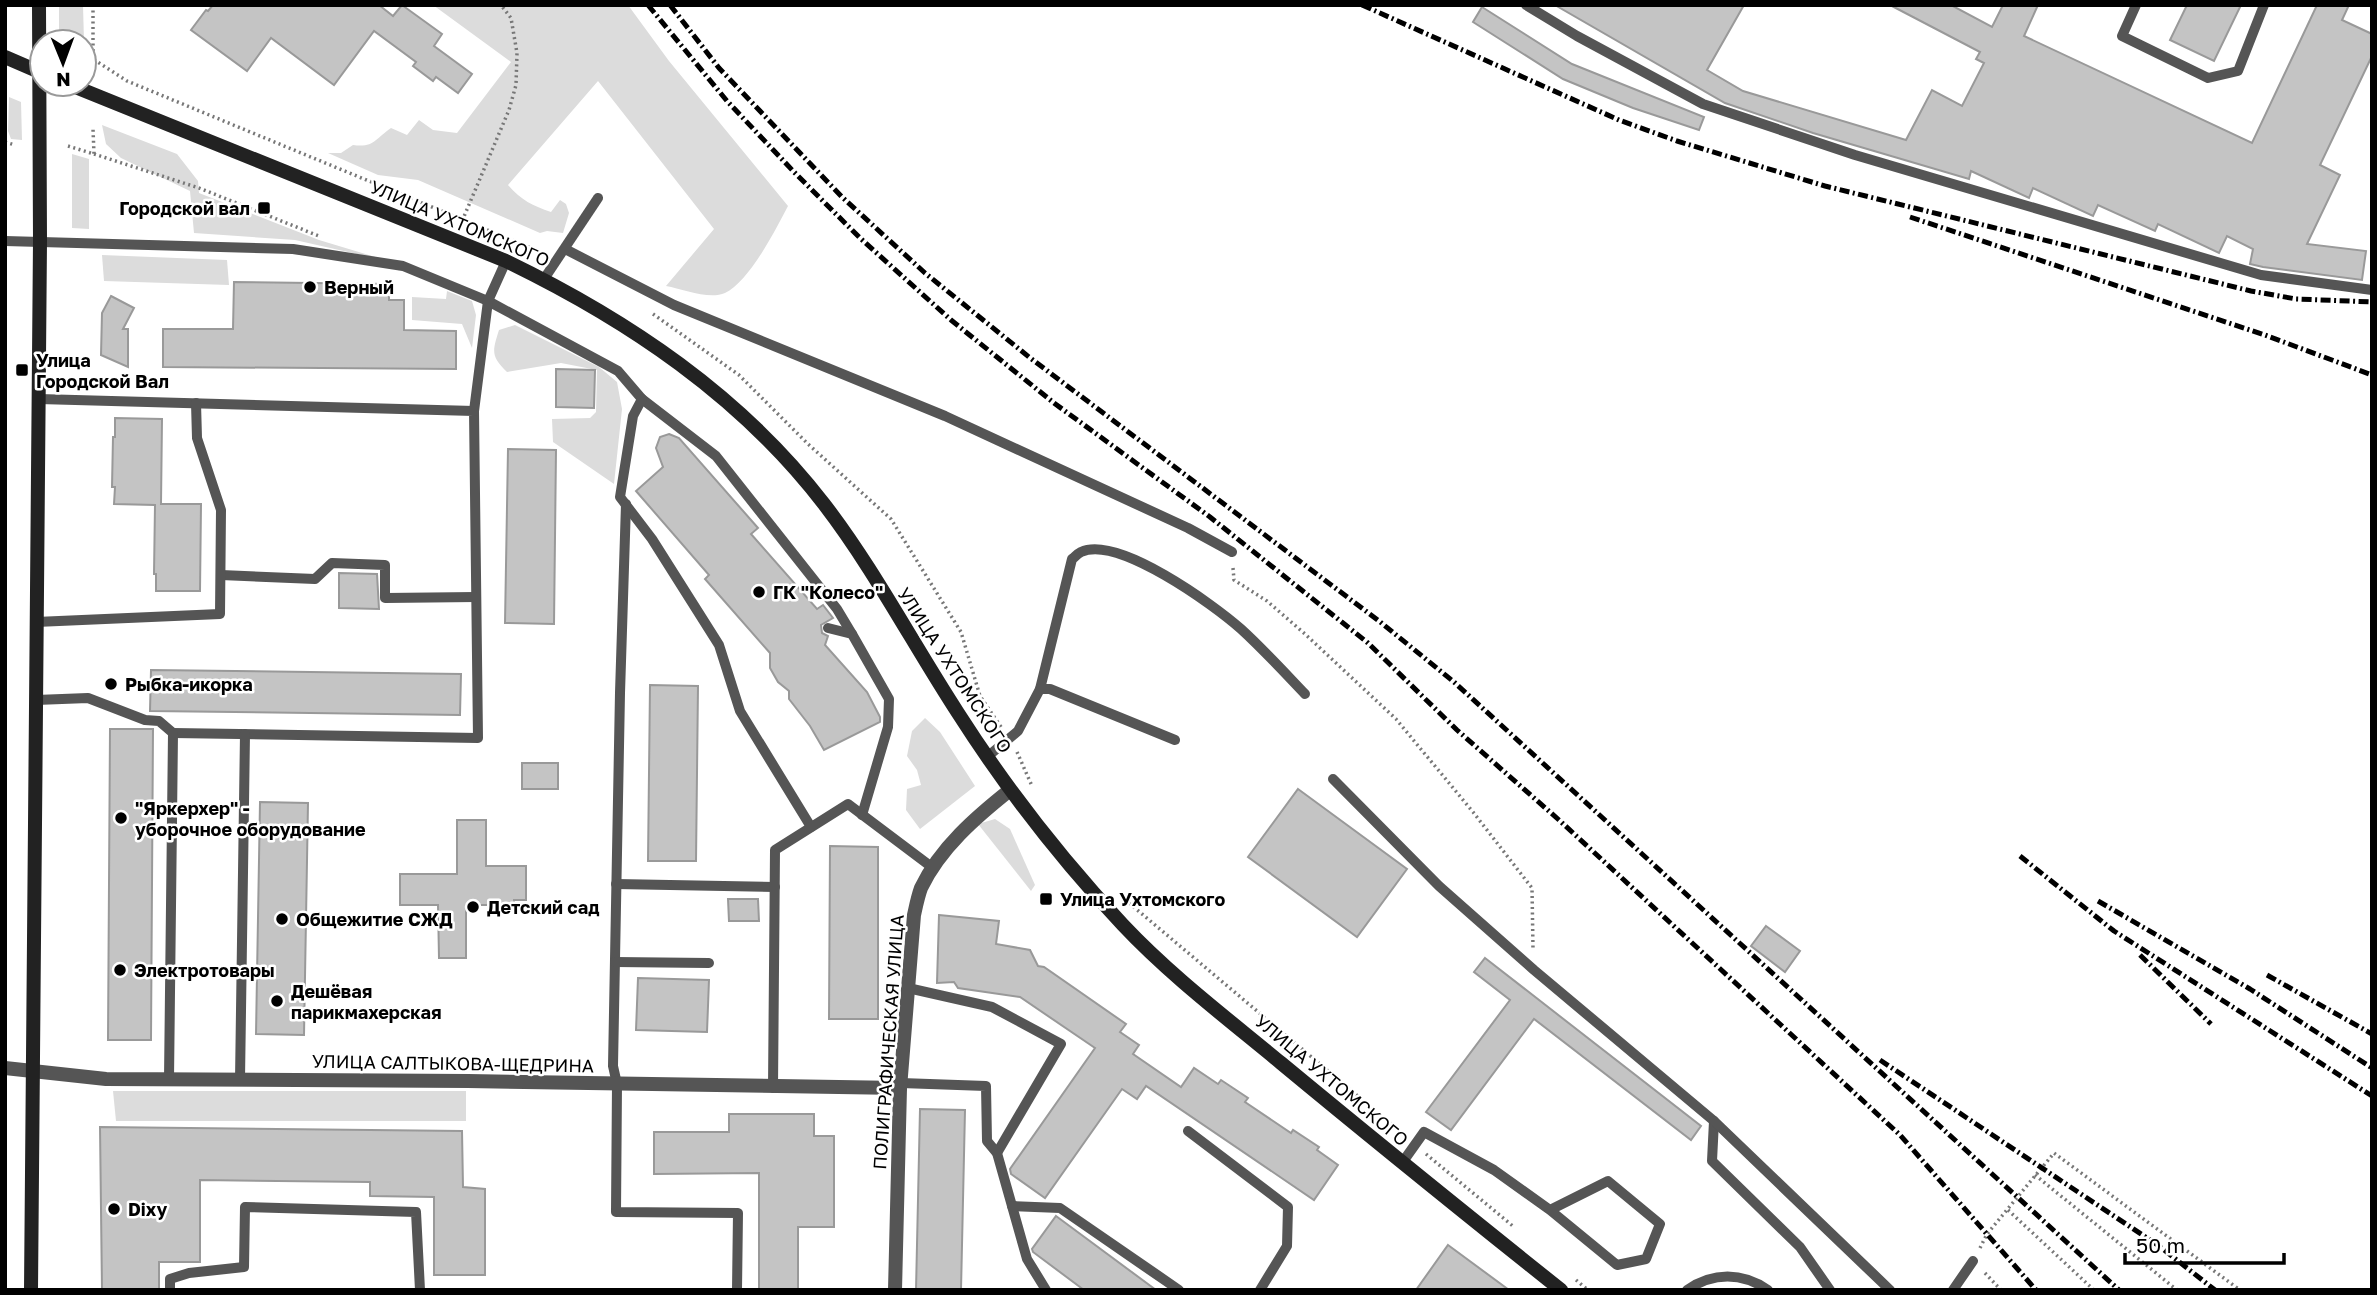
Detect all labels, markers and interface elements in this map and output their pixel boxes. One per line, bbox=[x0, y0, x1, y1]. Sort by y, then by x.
north arrow bbox=[28, 28, 98, 98]
text: N bbox=[56, 69, 71, 92]
street label: УЛИЦА УХТОМСКОГО bbox=[367, 175, 553, 271]
place label: Городской вал bbox=[119, 197, 250, 219]
marker: Городской вал bbox=[256, 200, 272, 216]
place label: Верный bbox=[324, 276, 394, 298]
marker: Верный bbox=[302, 279, 318, 295]
place label: Улица Городской Вал bbox=[36, 349, 169, 392]
marker: Улица Городской Вал bbox=[14, 362, 30, 378]
place label: ГК "Колесо" bbox=[773, 581, 883, 603]
street label: УЛИЦА УХТОМСКОГО bbox=[893, 583, 1017, 757]
marker: ГК "Колесо" bbox=[751, 584, 767, 600]
place label: Рыбка-икорка bbox=[125, 673, 253, 695]
marker: Рыбка-икорка bbox=[103, 676, 119, 692]
place label: "Яркерхер" - уборочное оборудование bbox=[135, 797, 366, 840]
marker: "Яркерхер" - уборочное оборудование bbox=[113, 810, 129, 826]
place label: Улица Ухтомского bbox=[1060, 888, 1225, 910]
marker: Улица Ухтомского bbox=[1038, 891, 1054, 907]
place label: Детский сад bbox=[487, 896, 599, 918]
marker: Детский сад bbox=[465, 899, 481, 915]
place label: Общежитие СЖД bbox=[296, 908, 453, 930]
marker: Общежитие СЖД bbox=[274, 911, 290, 927]
street label: ПОЛИГРАФИЧЕСКАЯ УЛИЦА bbox=[868, 914, 908, 1170]
place label: Электротовары bbox=[134, 959, 275, 981]
marker: Электротовары bbox=[112, 962, 128, 978]
place label: Дешёвая парикмахерская bbox=[291, 980, 441, 1023]
marker: Дешёвая парикмахерская bbox=[269, 993, 285, 1009]
street label: УЛИЦА УХТОМСКОГО bbox=[1251, 1010, 1413, 1150]
street label: УЛИЦА САЛТЫКОВА-ЩЕДРИНА bbox=[312, 1050, 594, 1076]
place label: Dixy bbox=[128, 1198, 167, 1220]
marker: Dixy bbox=[106, 1201, 122, 1217]
scale bar bbox=[2125, 1222, 2284, 1266]
text: 50 m bbox=[2136, 1232, 2185, 1258]

